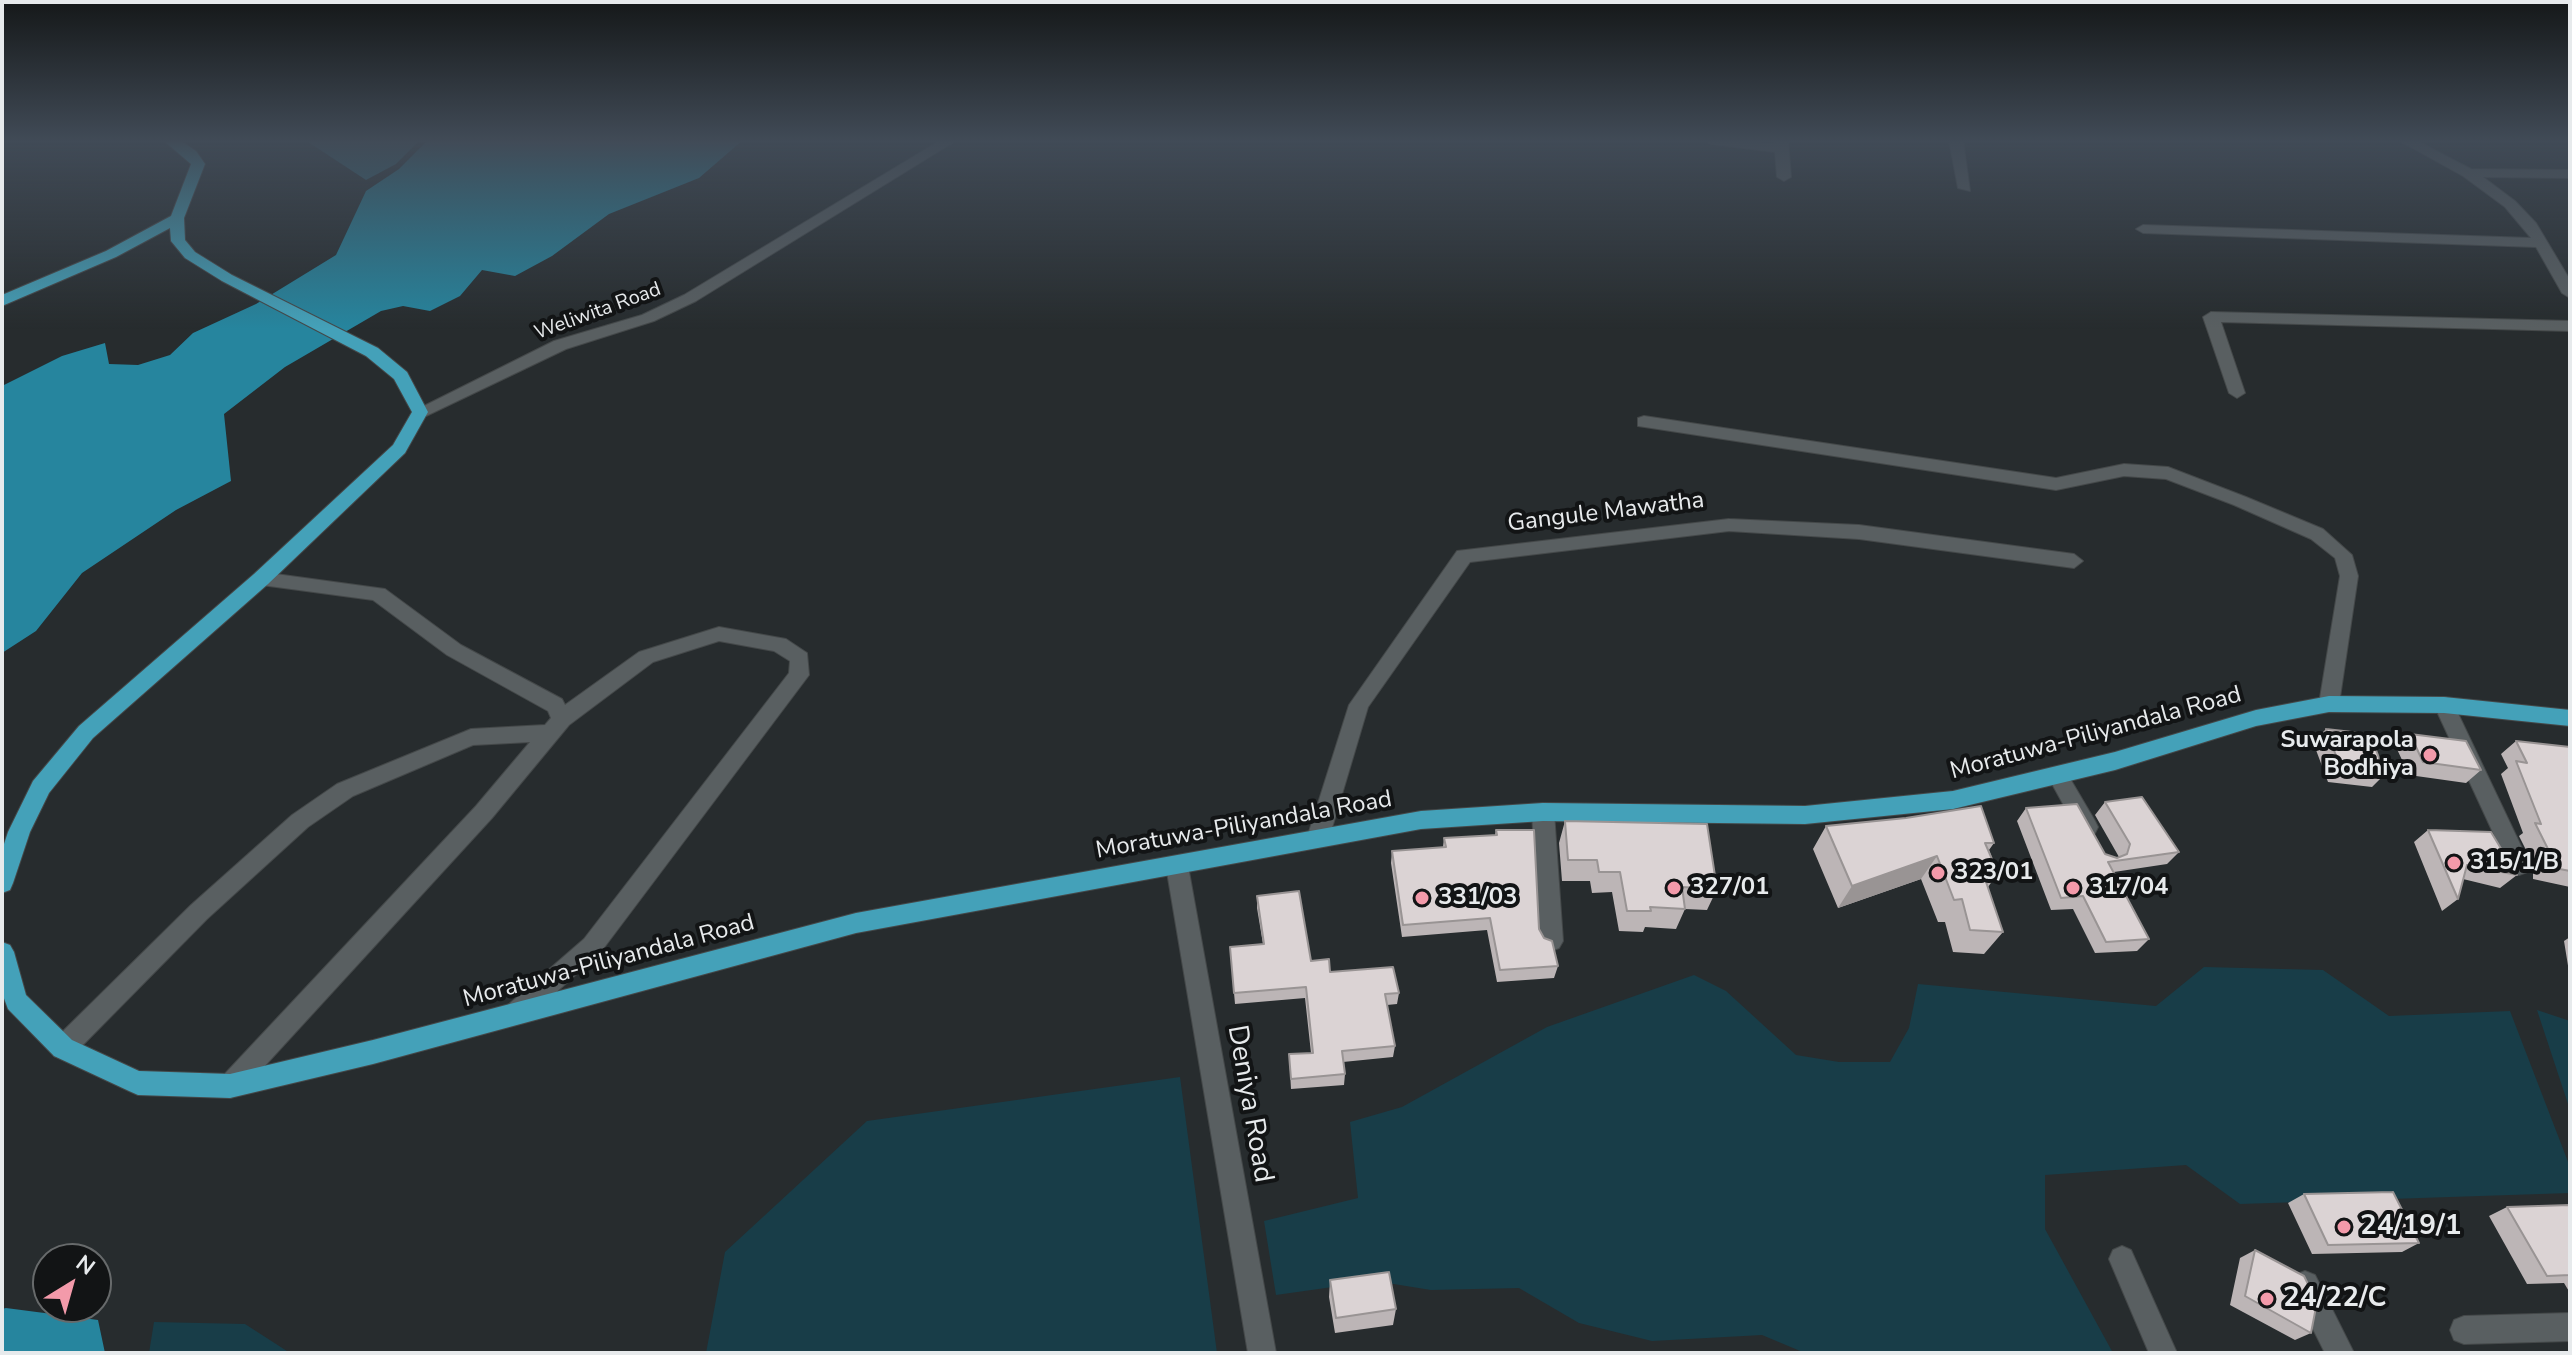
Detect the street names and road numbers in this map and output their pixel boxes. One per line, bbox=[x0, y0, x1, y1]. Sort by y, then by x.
street label: Weliwita Road bbox=[532, 278, 664, 346]
street label: Gangule Mawatha bbox=[1506, 487, 1706, 539]
street label: Moratuwa-Piliyandala Road bbox=[1947, 681, 2245, 787]
street label: Moratuwa-Piliyandala Road bbox=[1094, 786, 1394, 866]
street label: Moratuwa-Piliyandala Road bbox=[460, 909, 758, 1015]
street label: Deniya Road bbox=[1219, 1023, 1279, 1185]

